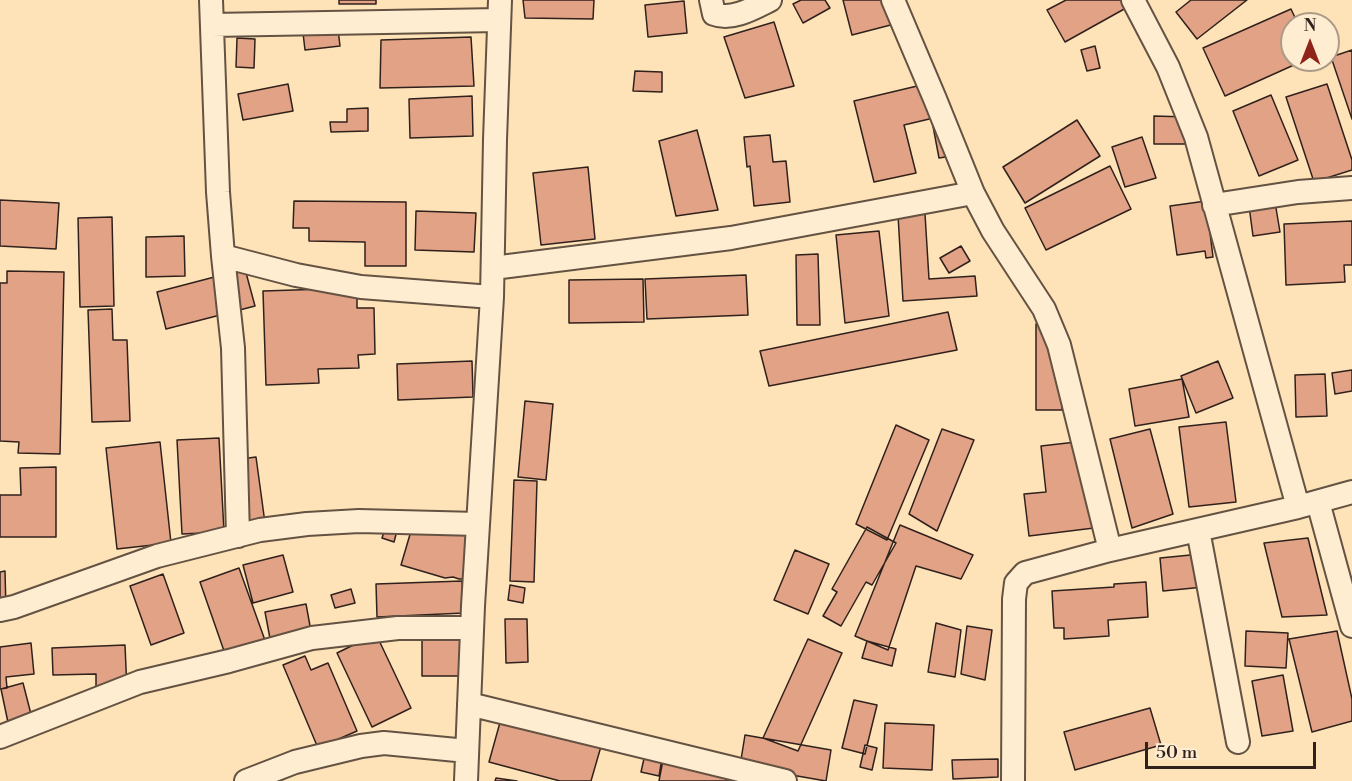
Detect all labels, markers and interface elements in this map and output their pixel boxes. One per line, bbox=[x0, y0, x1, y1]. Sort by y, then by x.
north arrow bbox=[1280, 12, 1340, 72]
text: N bbox=[1304, 16, 1316, 36]
scale bar bbox=[1148, 730, 1319, 768]
text: 50 m bbox=[1156, 741, 1197, 764]

